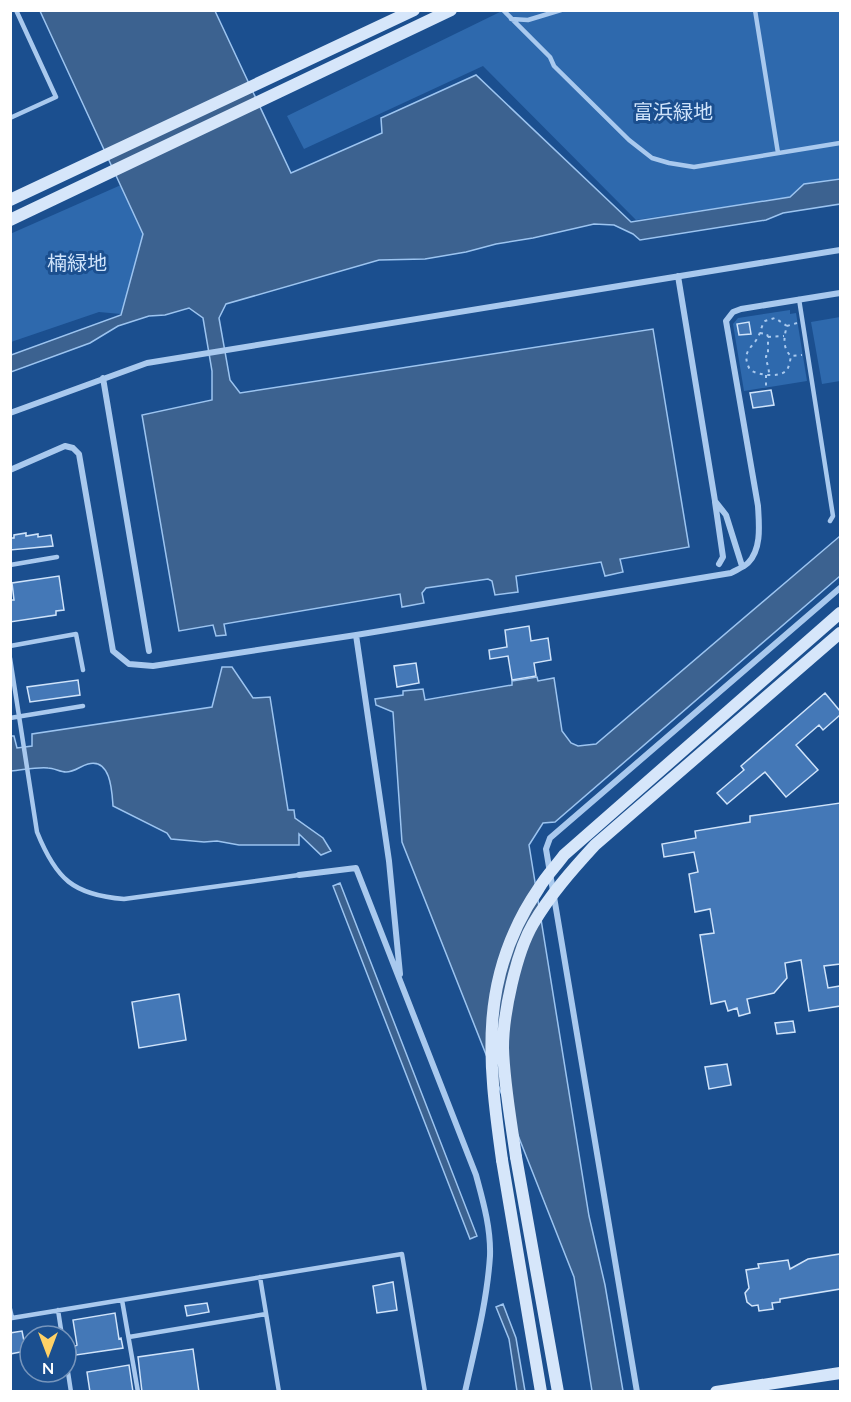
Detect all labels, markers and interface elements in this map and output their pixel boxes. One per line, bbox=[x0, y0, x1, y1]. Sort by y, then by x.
park label: 富浜緑地 bbox=[633, 99, 713, 123]
park label: 楠緑地 bbox=[47, 250, 107, 274]
north arrow bbox=[18, 1324, 78, 1384]
text: N bbox=[42, 1360, 54, 1379]

